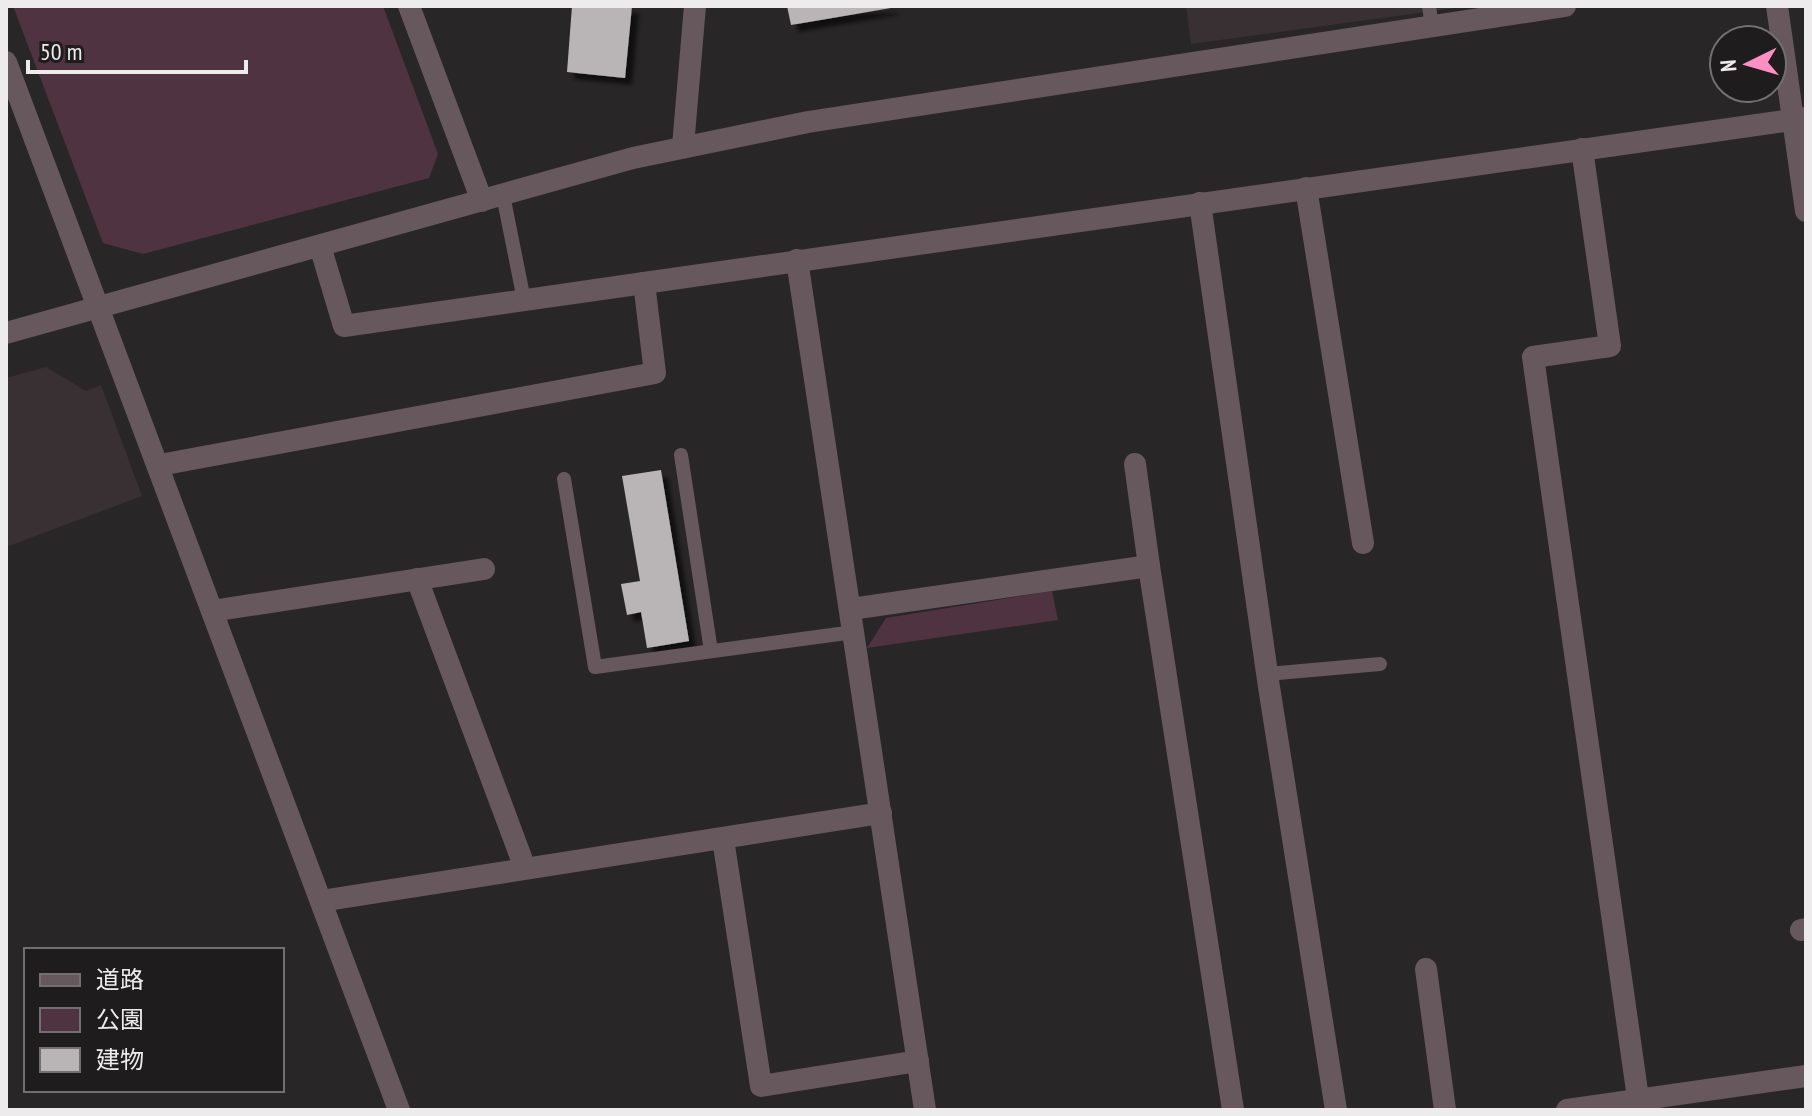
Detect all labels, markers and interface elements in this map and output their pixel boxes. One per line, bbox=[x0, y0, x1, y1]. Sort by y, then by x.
scale bar bbox=[28, 24, 246, 74]
north arrow bbox=[1708, 24, 1788, 104]
text: 50 m bbox=[40, 36, 82, 67]
text: N bbox=[1714, 59, 1743, 73]
legend bbox=[24, 948, 284, 1092]
text: 道路 bbox=[96, 964, 144, 995]
text: 公園 bbox=[96, 1004, 144, 1035]
text: 建物 bbox=[96, 1044, 144, 1075]

